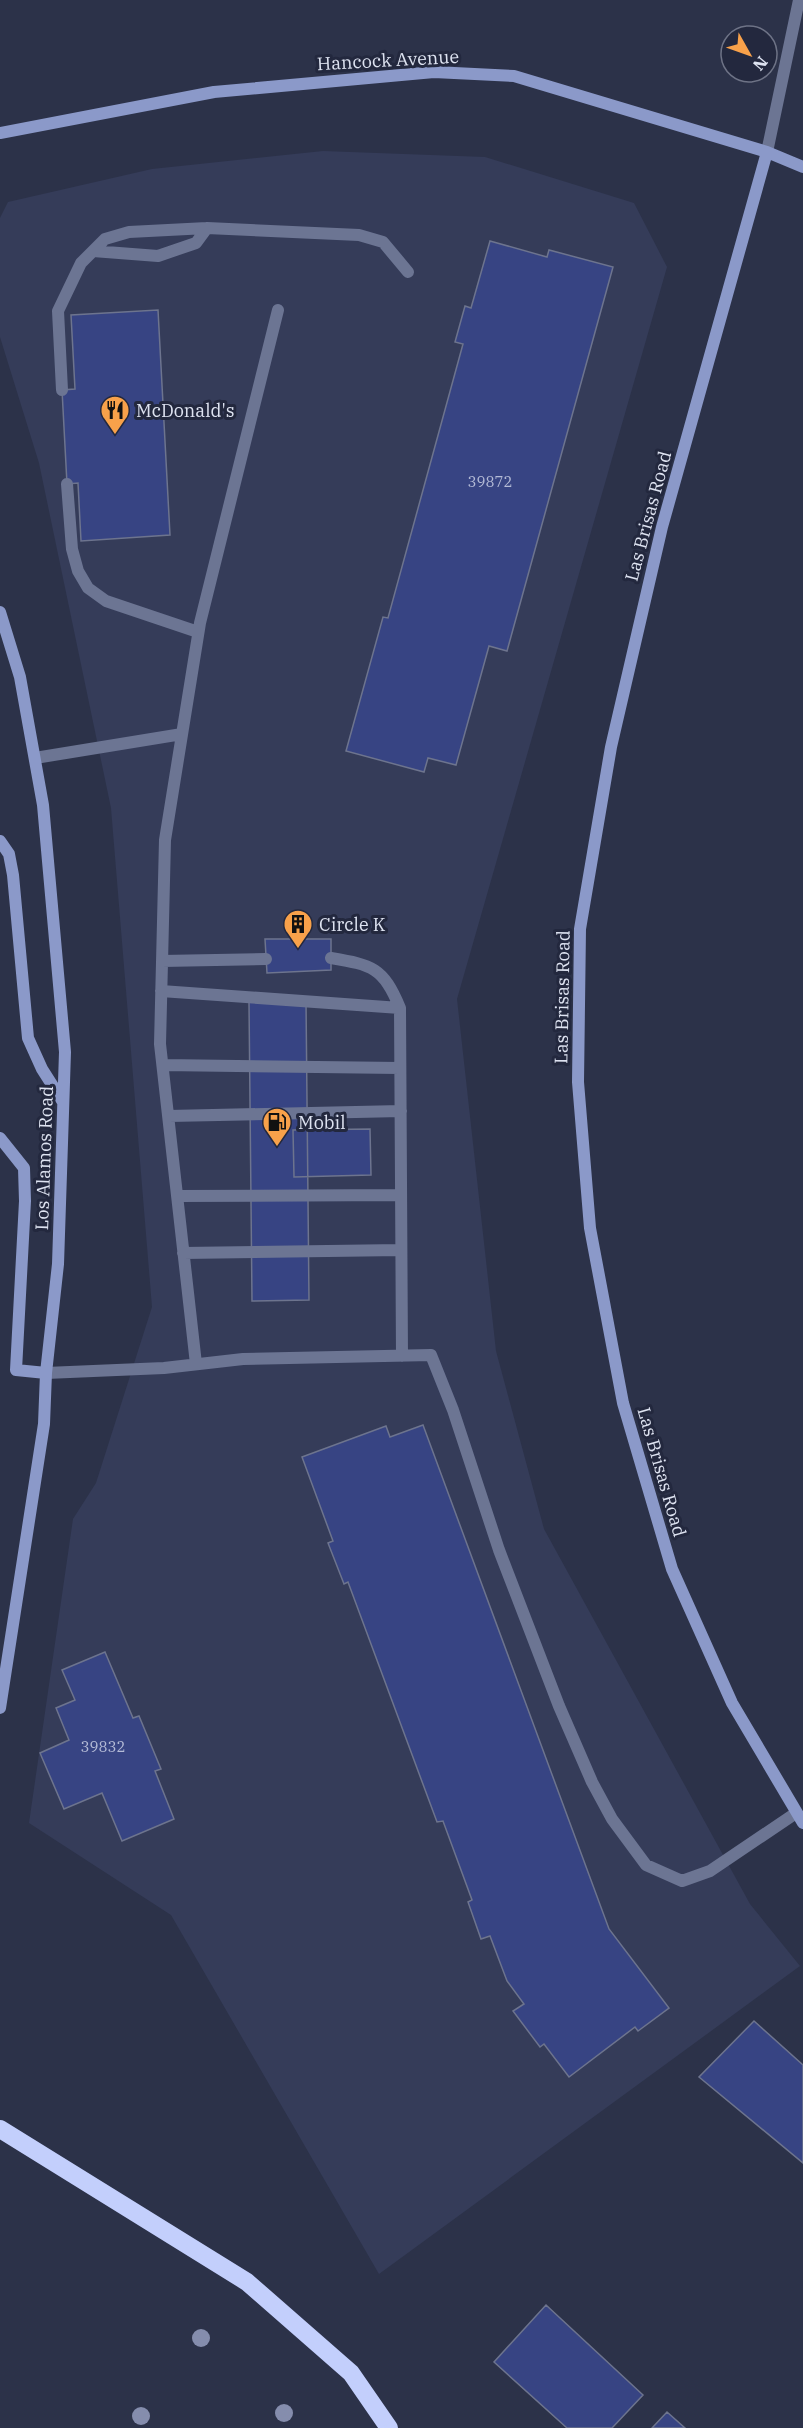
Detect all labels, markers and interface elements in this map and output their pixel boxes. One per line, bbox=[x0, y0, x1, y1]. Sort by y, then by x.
north arrow bbox=[719, 24, 779, 84]
street label: Hancock Avenue bbox=[316, 45, 460, 75]
text: N bbox=[749, 52, 772, 75]
restaurant icon: McDonald's bbox=[99, 394, 131, 436]
place label: McDonald's bbox=[136, 399, 235, 422]
street label: Las Brisas Road bbox=[620, 448, 676, 584]
house number: 39872 bbox=[467, 472, 513, 491]
building icon: Circle K bbox=[282, 908, 314, 950]
place label: Circle K bbox=[319, 913, 386, 936]
street label: Las Brisas Road bbox=[549, 930, 575, 1064]
street label: Los Alamos Road bbox=[30, 1085, 58, 1231]
fuel station icon: Mobil bbox=[261, 1106, 293, 1148]
place label: Mobil bbox=[298, 1111, 346, 1134]
street label: Las Brisas Road bbox=[633, 1405, 691, 1539]
house number: 39832 bbox=[80, 1737, 126, 1756]

